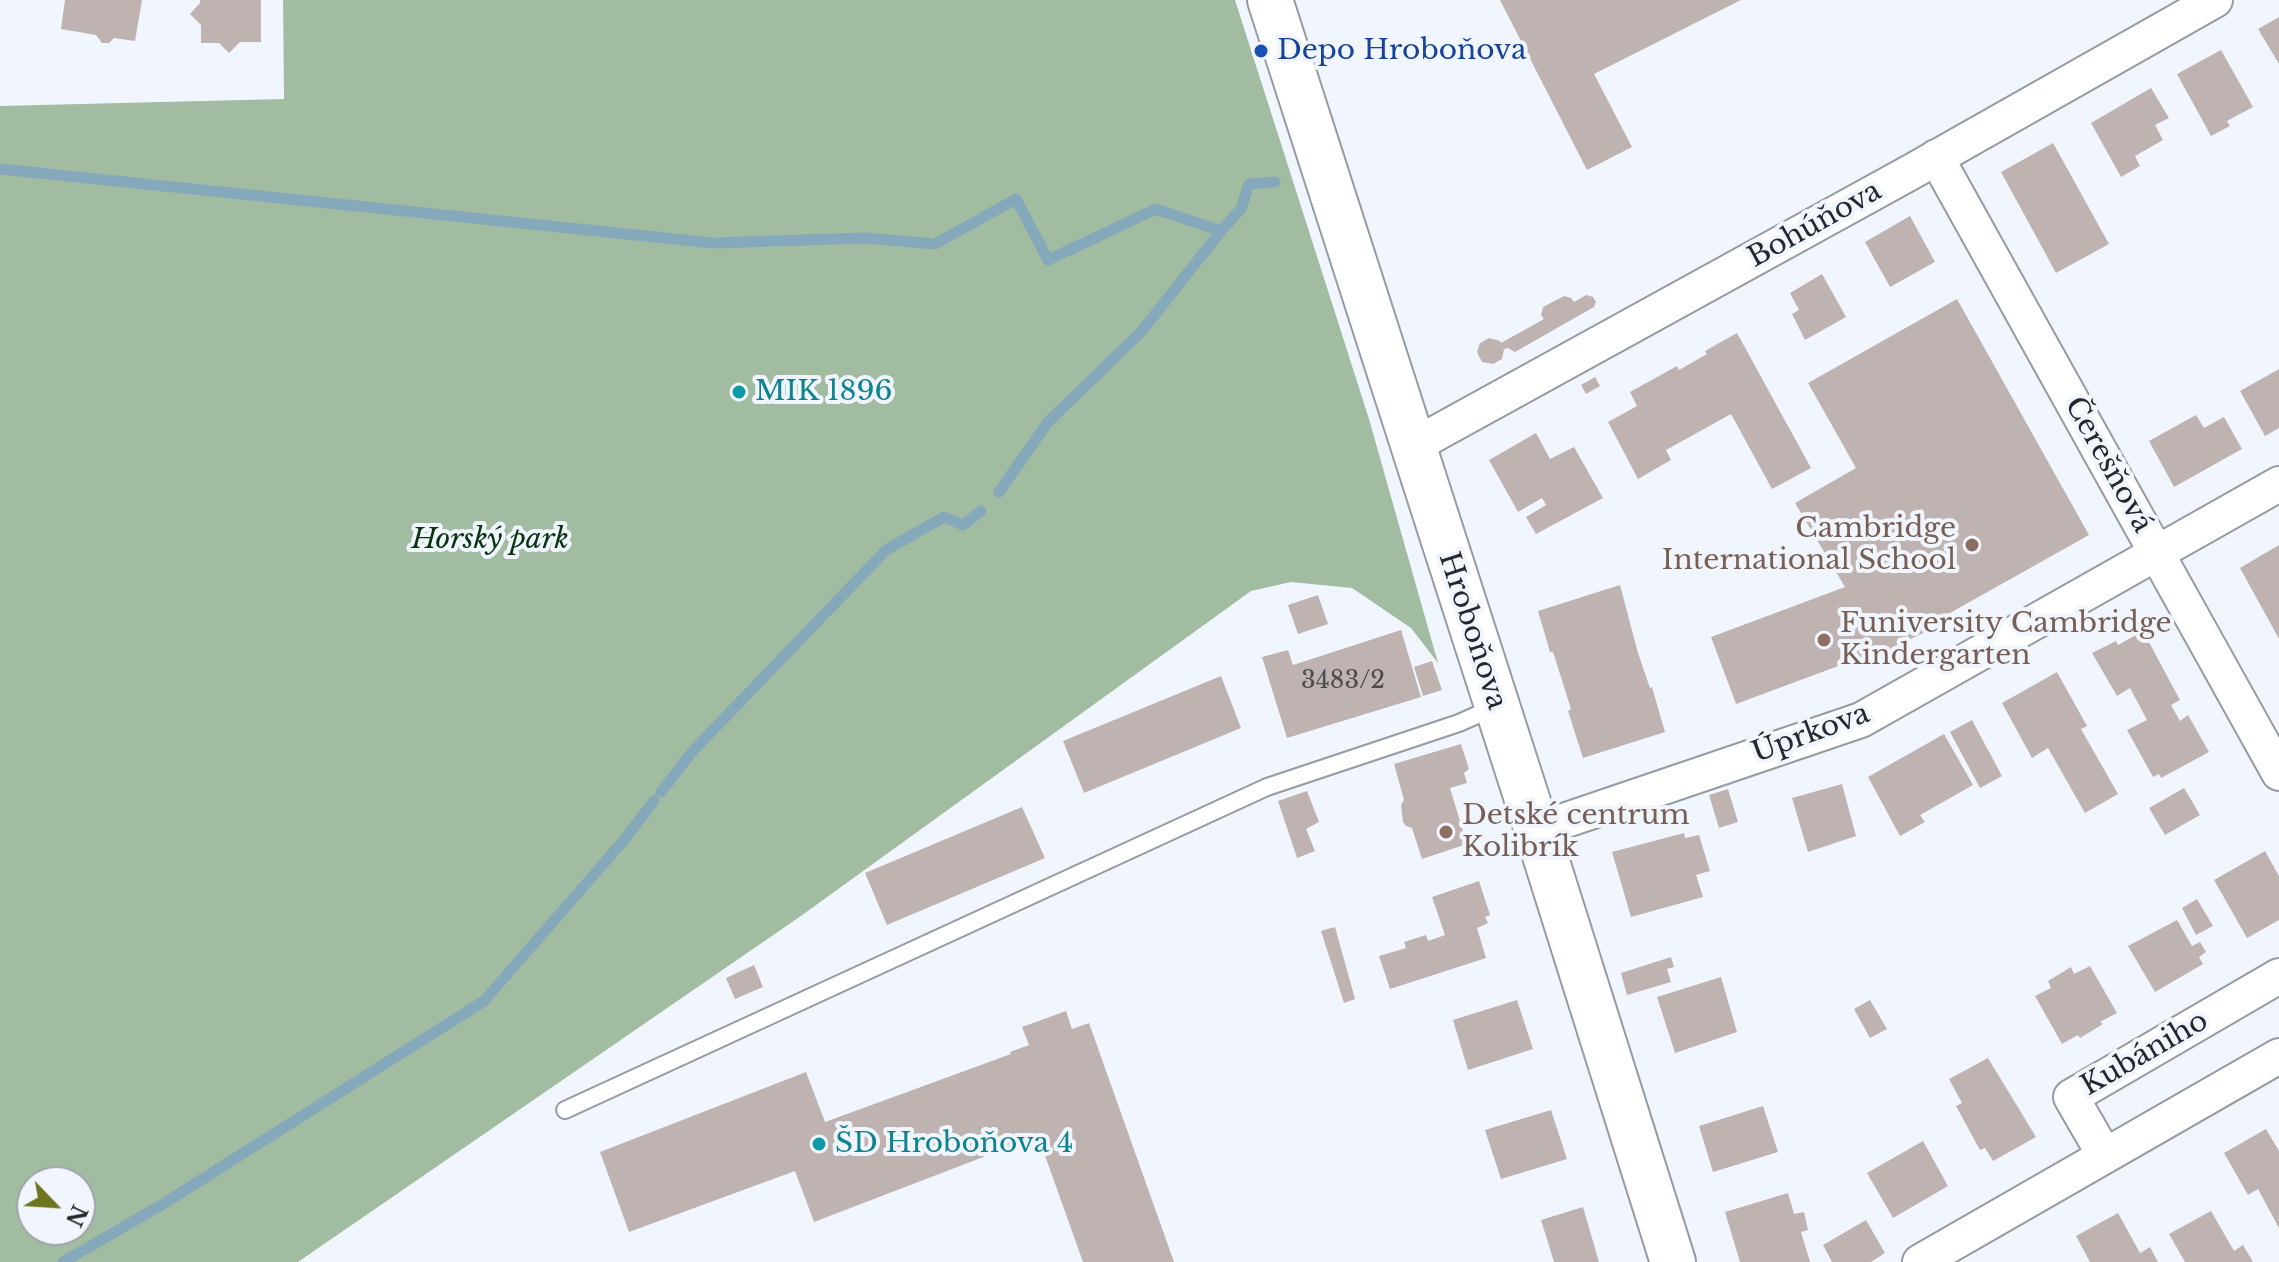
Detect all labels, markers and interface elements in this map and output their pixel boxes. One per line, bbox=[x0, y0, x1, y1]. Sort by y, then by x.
place label: Depo Hroboňova bbox=[1277, 34, 1526, 68]
marker: Depo Hroboňova bbox=[1252, 42, 1270, 60]
street label: Bohúňova bbox=[1742, 175, 1888, 275]
place label: MIK 1896 bbox=[755, 375, 892, 409]
marker: MIK 1896 bbox=[730, 383, 748, 401]
street label: Čerešňová bbox=[2057, 391, 2159, 539]
place label: Cambridge International School bbox=[1662, 512, 1956, 578]
park label: Horský park bbox=[411, 523, 569, 557]
marker: Cambridge International School bbox=[1963, 536, 1981, 554]
street label: Hroboňova bbox=[1431, 548, 1513, 714]
place label: Funiversity Cambridge Kindergarten bbox=[1840, 607, 2172, 673]
marker: Funiversity Cambridge Kindergarten bbox=[1815, 631, 1833, 649]
house number: 3483/2 bbox=[1301, 667, 1385, 695]
street label: Úprkova bbox=[1748, 697, 1874, 771]
place label: Detské centrum Kolibrík bbox=[1462, 799, 1689, 865]
marker: Detské centrum Kolibrík bbox=[1437, 823, 1455, 841]
street label: Kubániho bbox=[2076, 1004, 2214, 1104]
place label: ŠD Hroboňova 4 bbox=[835, 1127, 1074, 1161]
marker: ŠD Hroboňova 4 bbox=[810, 1135, 828, 1153]
north arrow bbox=[16, 1166, 96, 1246]
text: N bbox=[60, 1200, 93, 1231]

